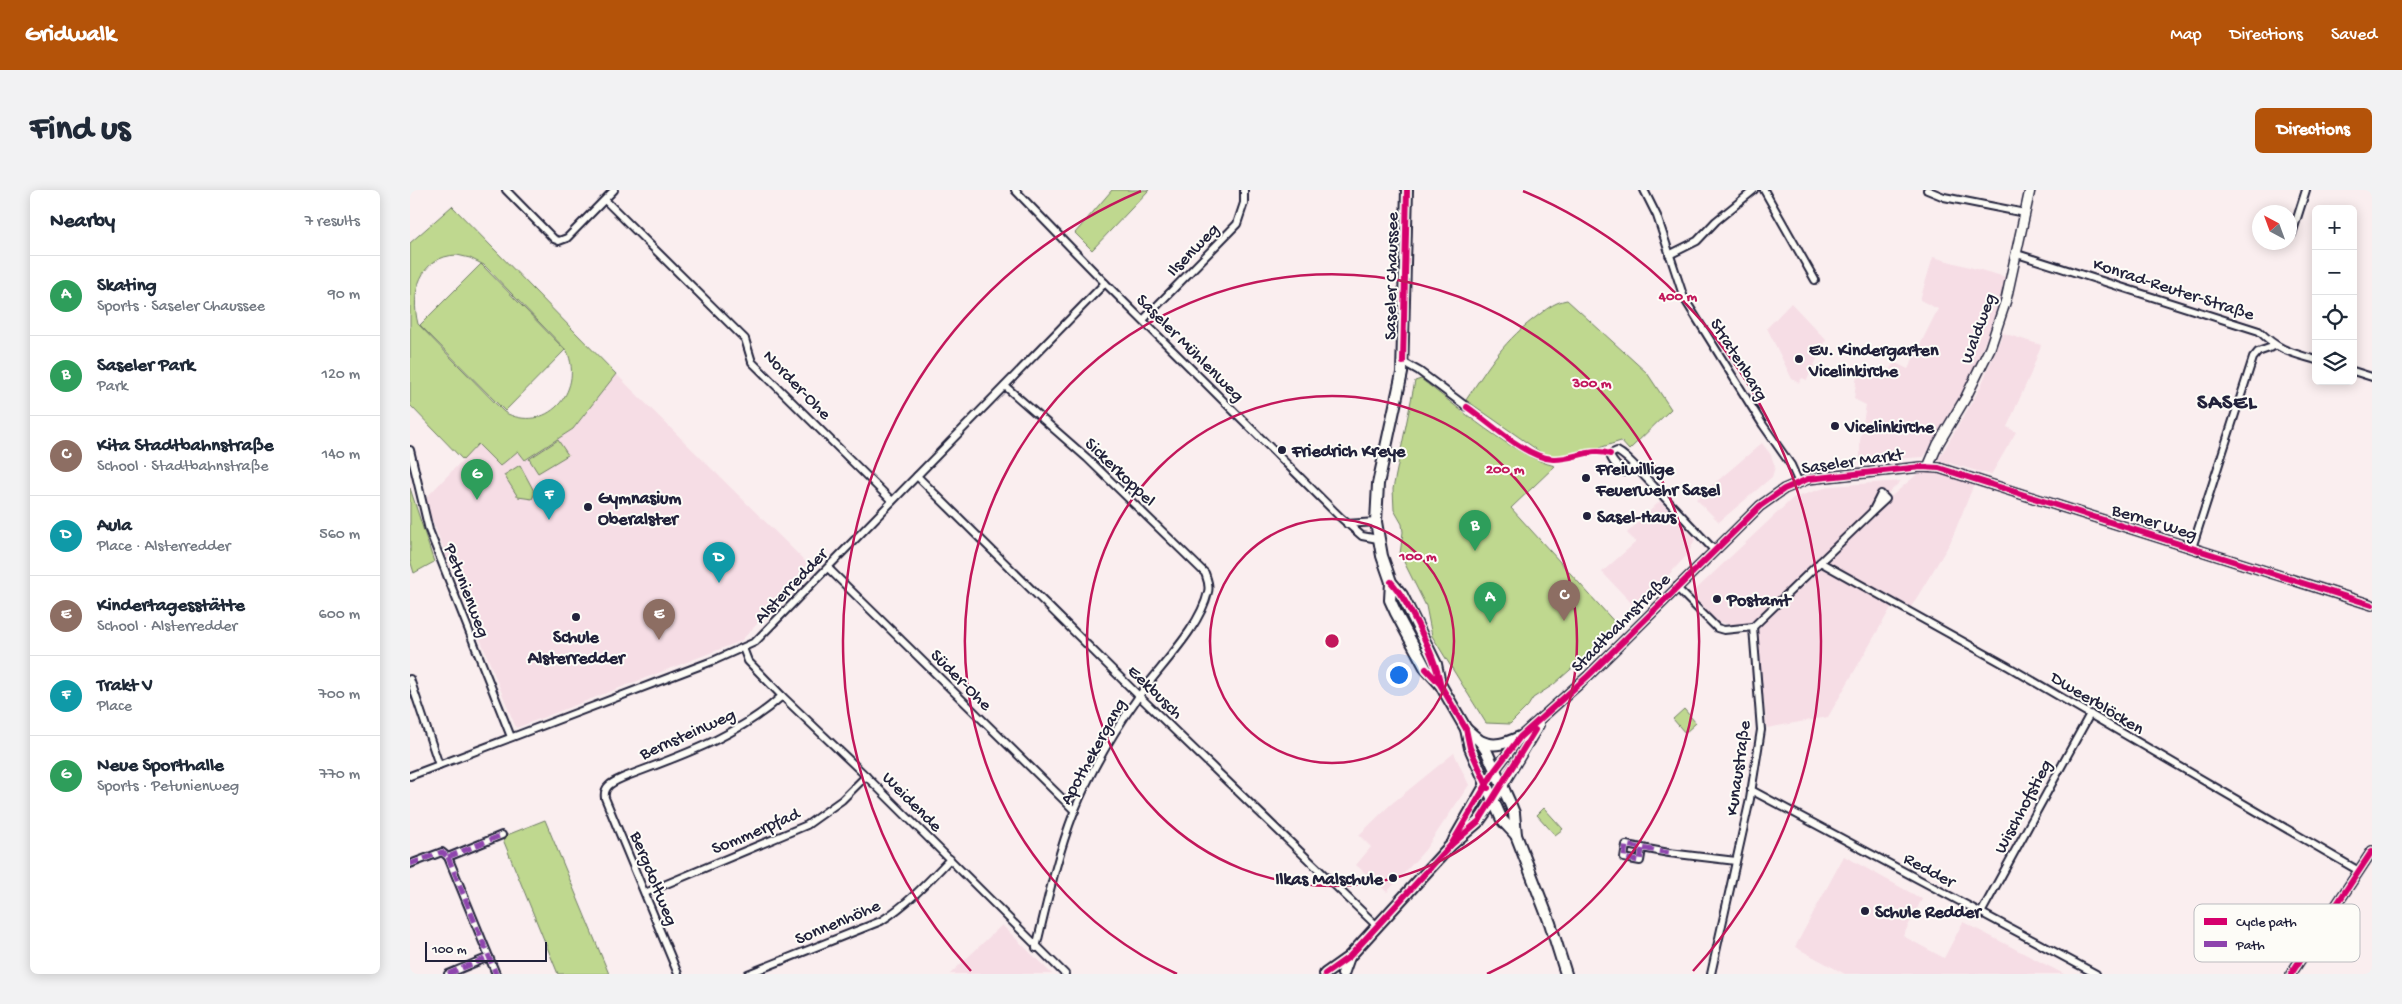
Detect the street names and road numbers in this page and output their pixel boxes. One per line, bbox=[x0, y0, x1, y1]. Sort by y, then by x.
street label: Saseler Chaussee bbox=[1381, 211, 1404, 340]
street label: Ilsenweg bbox=[1163, 220, 1224, 282]
street label: Konrad-Reuter-Straße bbox=[2090, 254, 2257, 327]
street label: Saseler Mühlenweg bbox=[1131, 290, 1248, 407]
street label: Waldweg bbox=[1957, 291, 2002, 367]
street label: Stratenbarg bbox=[1704, 315, 1772, 405]
street label: Norder-Ohe bbox=[758, 346, 835, 426]
street label: Sickerkoppel bbox=[1079, 434, 1159, 512]
street label: Saseler Markt bbox=[1800, 445, 1906, 480]
street label: Berner Weg bbox=[2108, 500, 2199, 546]
street label: Petunienweg bbox=[438, 540, 493, 641]
street label: Alsterredder bbox=[751, 544, 834, 629]
street label: Stadtbahnstraße bbox=[1568, 569, 1676, 678]
street label: Süder-Ohe bbox=[925, 646, 996, 716]
street label: Eekbusch bbox=[1122, 661, 1187, 725]
street label: Dweerblöcken bbox=[2045, 667, 2148, 741]
street label: Apothekergang bbox=[1056, 696, 1132, 809]
street label: Bernsteinweg bbox=[636, 705, 739, 766]
street label: Kunaustraße bbox=[1722, 719, 1757, 817]
street label: Wischhofstieg bbox=[1991, 757, 2058, 858]
street label: Weidende bbox=[877, 768, 946, 838]
street label: Sommerpfad bbox=[709, 804, 805, 860]
street label: Bergdoltweg bbox=[624, 828, 681, 929]
street label: Redder bbox=[1899, 849, 1960, 894]
street label: Sonnenhöhe bbox=[792, 896, 884, 951]

